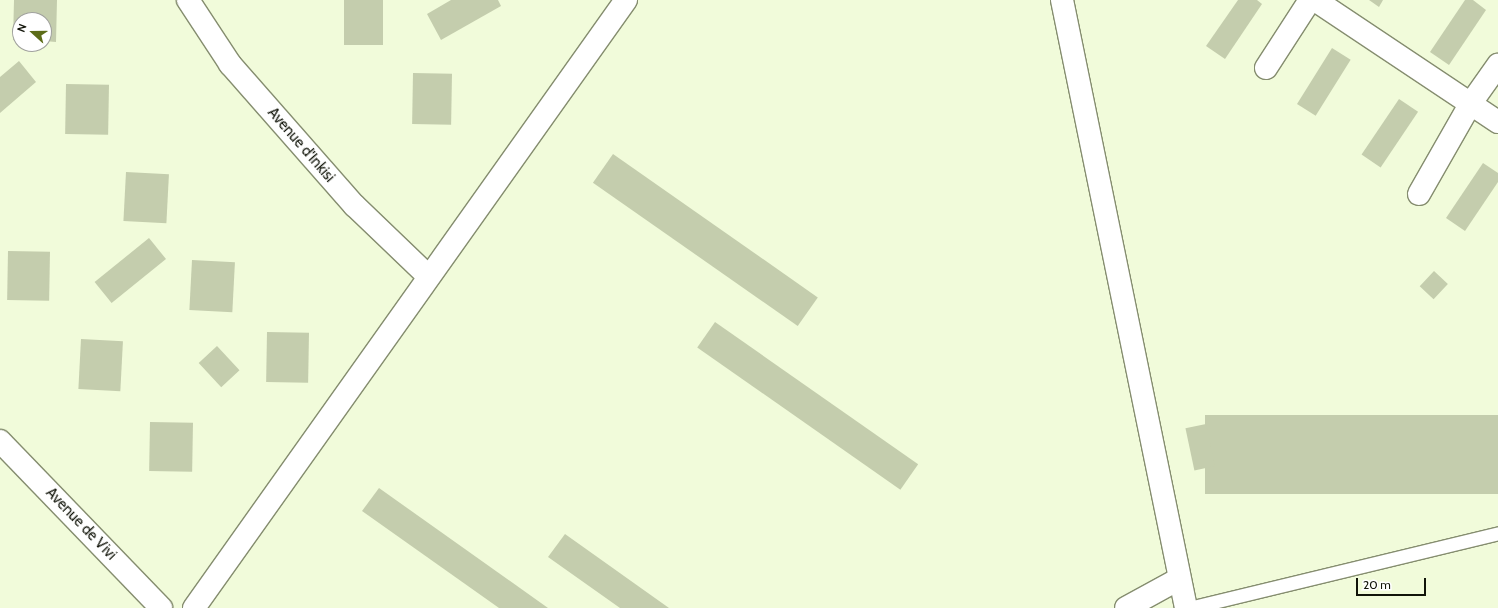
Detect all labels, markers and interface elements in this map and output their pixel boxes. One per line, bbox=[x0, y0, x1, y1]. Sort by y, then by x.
north arrow bbox=[12, 12, 52, 52]
text: N bbox=[14, 22, 30, 34]
street label: Avenue d'Inkisi bbox=[264, 104, 338, 186]
street label: Avenue de Vivi bbox=[42, 484, 120, 564]
scale bar bbox=[1358, 570, 1428, 596]
text: 20 m bbox=[1363, 577, 1391, 592]

